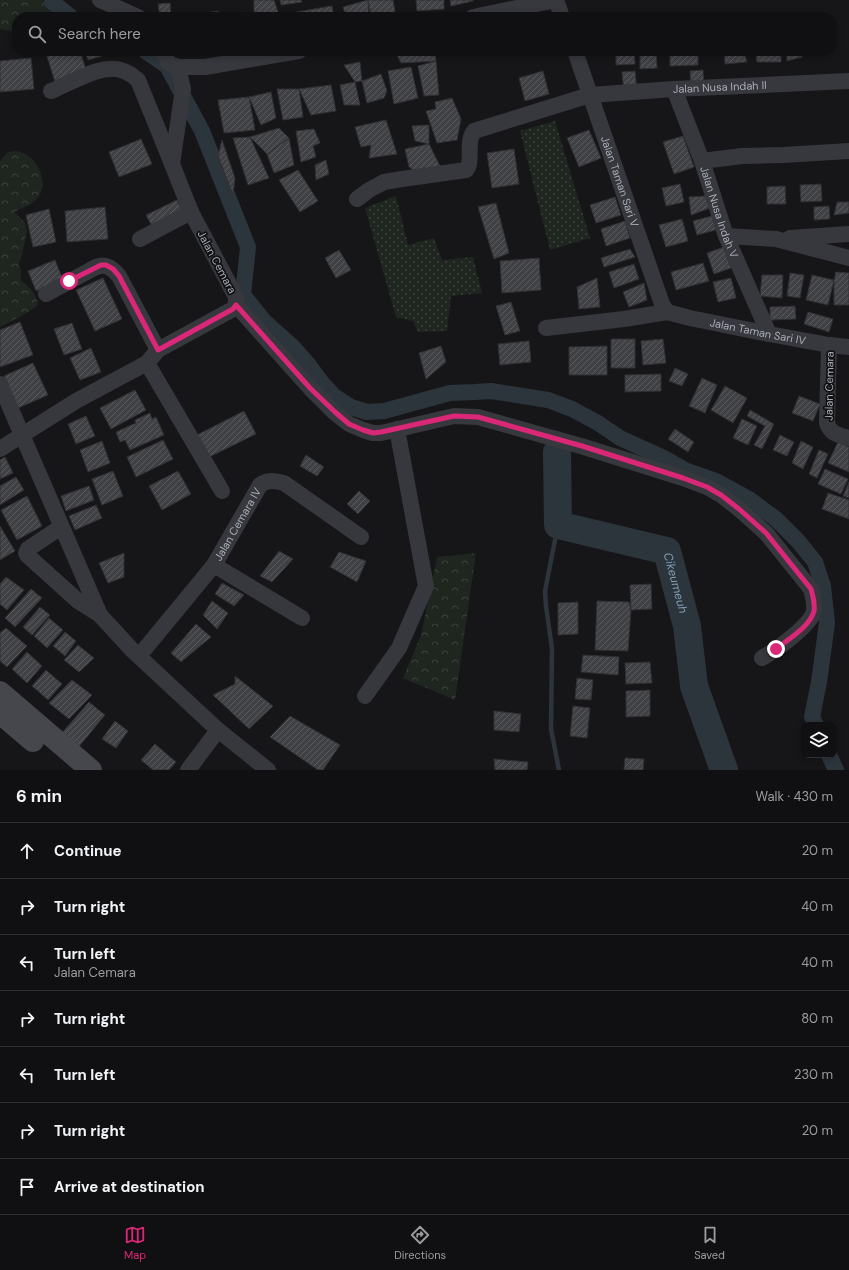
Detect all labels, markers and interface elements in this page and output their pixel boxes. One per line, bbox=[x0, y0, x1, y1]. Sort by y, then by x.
search box bbox=[12, 12, 837, 56]
icon: search bbox=[26, 23, 48, 45]
text: Search here bbox=[58, 24, 141, 44]
street label: Jalan Nusa Indah II bbox=[673, 78, 767, 96]
street label: Jalan Taman Sari V bbox=[598, 134, 642, 229]
street label: Jalan Nusa Indah V bbox=[697, 164, 742, 260]
street label: Jalan Cemara bbox=[195, 228, 239, 296]
route start bbox=[60, 272, 78, 290]
street label: Jalan Taman Sari IV bbox=[709, 315, 808, 348]
street label: Jalan Cemara bbox=[821, 351, 837, 421]
street label: Jalan Cemara IV bbox=[211, 485, 264, 563]
water label: Cikeumeuh bbox=[660, 551, 691, 615]
route end bbox=[767, 640, 785, 658]
map controls bbox=[801, 722, 837, 758]
button: layers bbox=[801, 722, 837, 758]
text: 6 min bbox=[16, 785, 62, 807]
text: Walk · 430 m bbox=[756, 788, 833, 805]
icon: ahead bbox=[16, 840, 38, 862]
text: Continue bbox=[54, 841, 122, 861]
text: 20 m bbox=[802, 842, 833, 859]
icon: right bbox=[16, 896, 38, 918]
text: Turn right bbox=[54, 897, 125, 917]
text: 40 m bbox=[801, 898, 833, 915]
text: Turn left bbox=[54, 944, 115, 964]
icon: left bbox=[16, 952, 38, 974]
text: 40 m bbox=[801, 954, 833, 971]
text: Jalan Cemara bbox=[54, 964, 136, 981]
icon: right bbox=[16, 1008, 38, 1030]
text: Turn right bbox=[54, 1009, 125, 1029]
text: 80 m bbox=[801, 1010, 833, 1027]
icon: left bbox=[16, 1064, 38, 1086]
text: Turn left bbox=[54, 1065, 115, 1085]
text: 230 m bbox=[794, 1066, 833, 1083]
icon: right bbox=[16, 1120, 38, 1142]
text: Turn right bbox=[54, 1121, 125, 1141]
text: 20 m bbox=[802, 1122, 833, 1139]
icon: arrive bbox=[16, 1176, 38, 1198]
text: Arrive at destination bbox=[54, 1177, 205, 1197]
tab: Map bbox=[124, 1224, 146, 1262]
tab: Directions bbox=[394, 1224, 446, 1262]
tab: Saved bbox=[694, 1224, 725, 1262]

